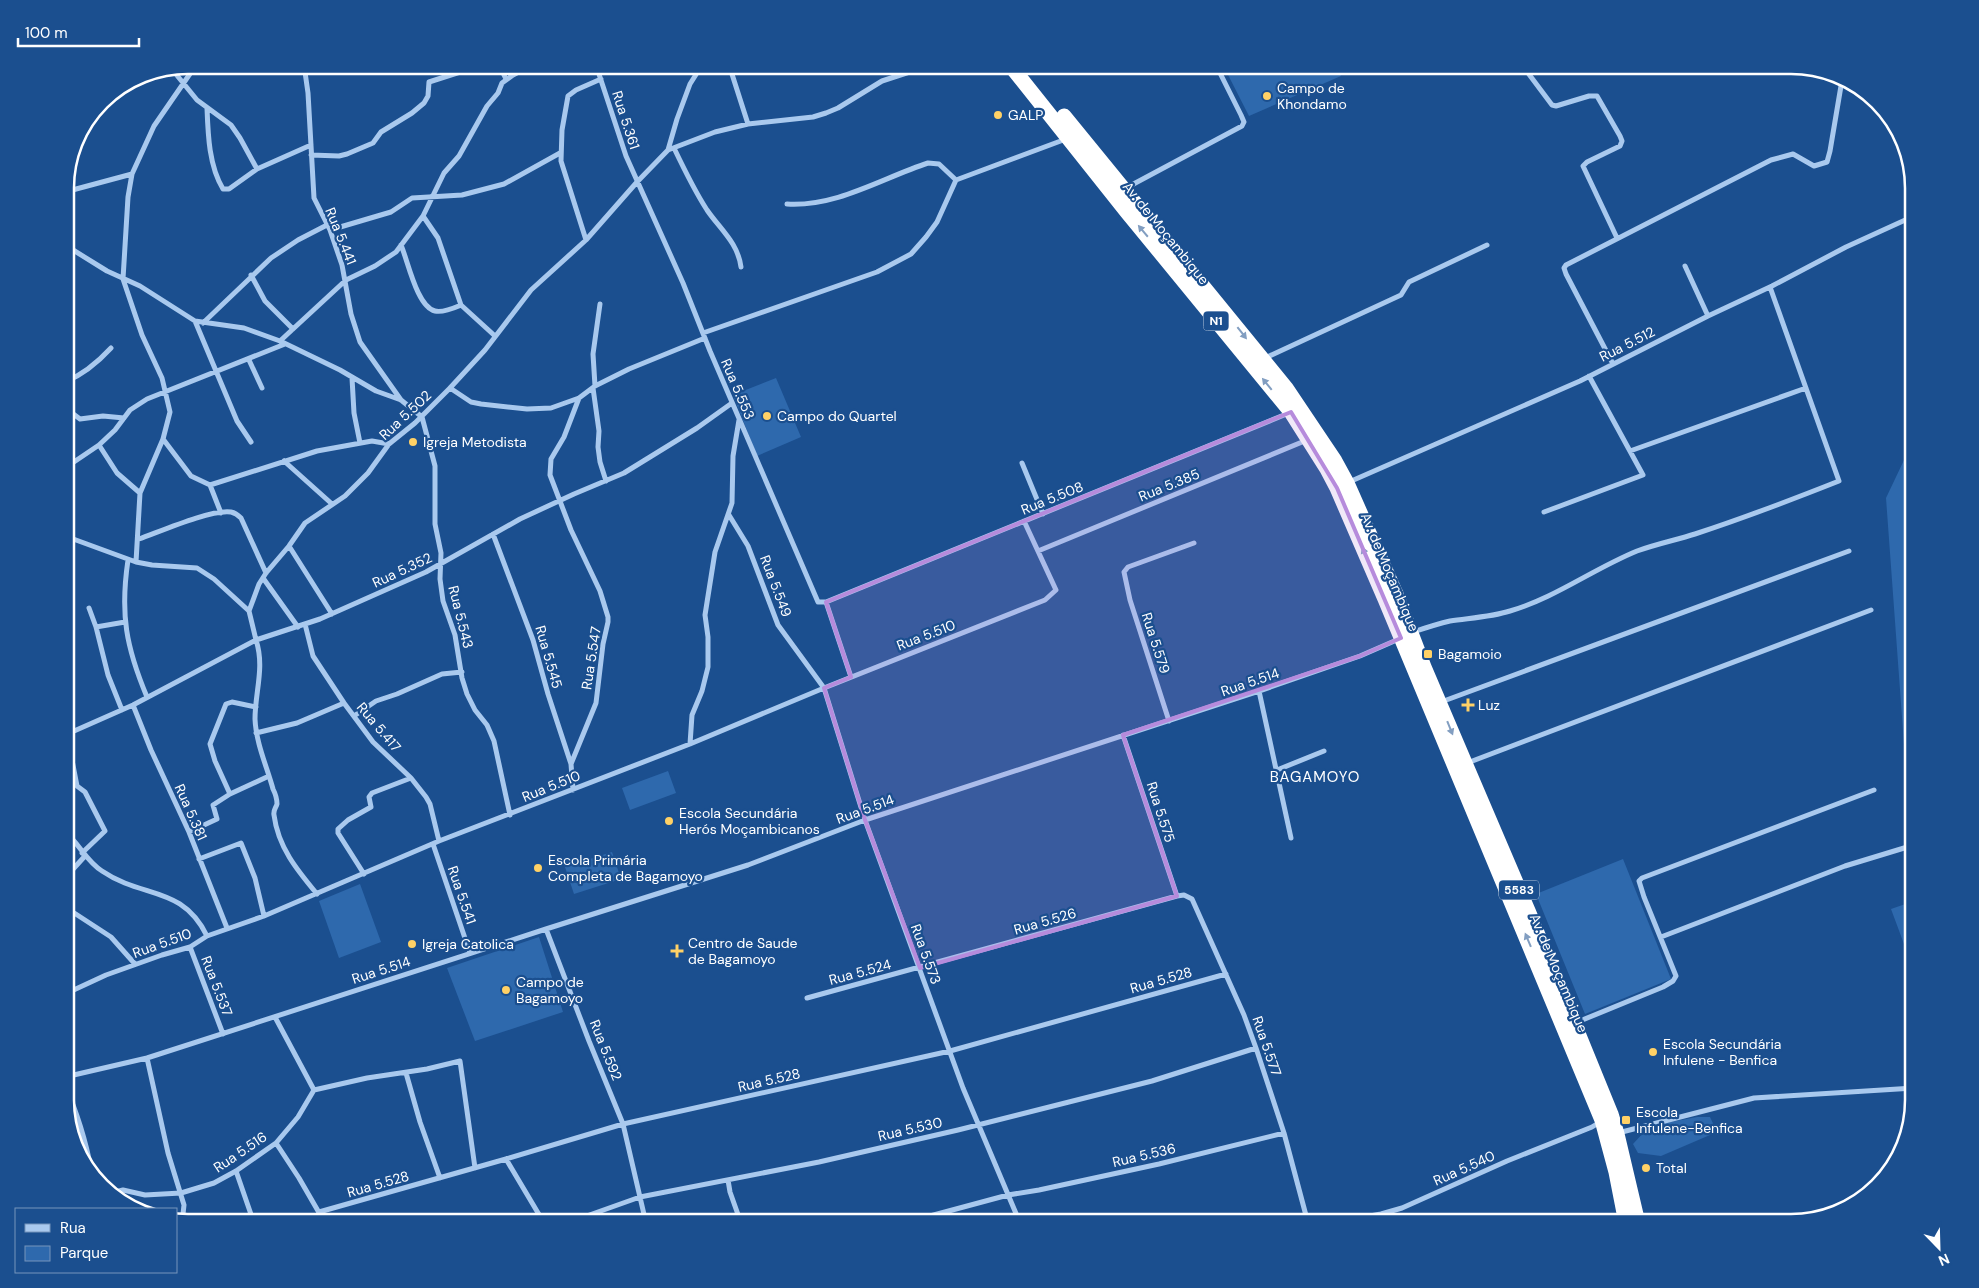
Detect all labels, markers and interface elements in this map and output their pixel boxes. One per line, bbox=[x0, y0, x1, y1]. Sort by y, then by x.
scale bar bbox=[18, 15, 139, 47]
text: 100 m bbox=[25, 23, 68, 43]
place label: Campo de Khondamo bbox=[1277, 79, 1347, 113]
street label: Rua 5.361 bbox=[608, 88, 644, 152]
marker: Campo de Khondamo bbox=[1261, 90, 1273, 102]
place label: GALP bbox=[1008, 106, 1043, 124]
marker: GALP bbox=[992, 109, 1004, 121]
street label: Av. de Moçambique bbox=[1119, 178, 1213, 288]
street label: Rua 5.441 bbox=[321, 205, 361, 267]
one-way arrow bbox=[1137, 224, 1148, 237]
road number: N1 bbox=[1204, 312, 1228, 331]
street label: Rua 5.512 bbox=[1596, 322, 1658, 366]
one-way arrow bbox=[1236, 326, 1247, 339]
street label: Rua 5.553 bbox=[717, 356, 759, 422]
one-way arrow bbox=[1262, 378, 1273, 391]
street label: Rua 5.502 bbox=[375, 386, 435, 444]
place label: Campo do Quartel bbox=[777, 407, 897, 425]
marker: Campo do Quartel bbox=[761, 410, 773, 422]
place label: Igreja Metodista bbox=[423, 433, 527, 451]
marker: Igreja Metodista bbox=[407, 436, 419, 448]
street label: Rua 5.385 bbox=[1136, 465, 1202, 505]
street label: Rua 5.508 bbox=[1018, 477, 1086, 519]
street label: Av. de Moçambique bbox=[1357, 510, 1423, 634]
one-way arrow bbox=[1361, 547, 1369, 561]
street label: Rua 5.352 bbox=[369, 548, 435, 592]
street label: Rua 5.549 bbox=[756, 553, 796, 620]
street label: Rua 5.543 bbox=[444, 584, 478, 650]
street label: Rua 5.579 bbox=[1138, 610, 1174, 676]
street label: Rua 5.510 bbox=[894, 616, 958, 654]
street label: Rua 5.545 bbox=[531, 623, 567, 691]
street label: Rua 5.547 bbox=[577, 625, 605, 691]
place label: Bagamoio bbox=[1438, 645, 1502, 663]
marker: Bagamoio bbox=[1422, 648, 1434, 660]
street label: Rua 5.514 bbox=[1219, 663, 1282, 700]
place label: Luz bbox=[1478, 696, 1500, 714]
street label: Rua 5.417 bbox=[353, 698, 405, 756]
marker: Luz bbox=[1462, 699, 1474, 711]
one-way arrow bbox=[1446, 721, 1454, 736]
street label: Rua 5.510 bbox=[519, 766, 583, 806]
district label: BAGAMOYO bbox=[1270, 767, 1360, 787]
street label: Rua 5.575 bbox=[1143, 779, 1179, 845]
street label: Rua 5.381 bbox=[171, 781, 211, 843]
street label: Rua 5.514 bbox=[834, 790, 897, 828]
place label: Escola Secundária Herós Moçambicanos bbox=[679, 804, 820, 838]
marker: Escola Secundária Herós Moçambicanos bbox=[663, 815, 675, 827]
place label: Escola Primária Completa de Bagamoyo bbox=[548, 851, 703, 885]
marker: Escola Primária Completa de Bagamoyo bbox=[532, 862, 544, 874]
street label: Rua 5.541 bbox=[444, 864, 480, 926]
road number: 5583 bbox=[1499, 880, 1539, 900]
street label: Rua 5.526 bbox=[1012, 904, 1078, 938]
street label: Av. de Moçambique bbox=[1526, 911, 1592, 1035]
street label: Rua 5.573 bbox=[907, 921, 945, 987]
street label: Rua 5.510 bbox=[130, 924, 194, 962]
one-way arrow bbox=[1523, 933, 1531, 947]
place label: Centro de Saude de Bagamoyo bbox=[688, 934, 797, 968]
place label: Igreja Catolica bbox=[422, 935, 514, 953]
marker: Igreja Catolica bbox=[406, 938, 418, 950]
marker: Centro de Saude de Bagamoyo bbox=[670, 944, 684, 958]
street label: Rua 5.514 bbox=[349, 952, 413, 988]
street label: Rua 5.537 bbox=[197, 953, 237, 1019]
street label: Rua 5.524 bbox=[827, 955, 894, 989]
street label: Rua 5.528 bbox=[1128, 963, 1194, 997]
place label: Campo de Bagamoyo bbox=[516, 973, 584, 1007]
marker: Campo de Bagamoyo bbox=[500, 984, 512, 996]
street label: Rua 5.577 bbox=[1248, 1014, 1286, 1078]
street label: Rua 5.592 bbox=[586, 1017, 626, 1083]
place label: Escola Secundária Infulene - Benfica bbox=[1663, 1035, 1781, 1069]
marker: Escola Secundária Infulene - Benfica bbox=[1647, 1046, 1659, 1058]
street label: Rua 5.528 bbox=[736, 1064, 802, 1096]
place label: Escola Infulene-Benfica bbox=[1636, 1103, 1743, 1137]
street label: Rua 5.530 bbox=[876, 1113, 944, 1145]
marker: Escola Infulene-Benfica bbox=[1620, 1114, 1632, 1126]
street label: Rua 5.516 bbox=[210, 1128, 270, 1176]
street label: Rua 5.536 bbox=[1110, 1139, 1178, 1171]
street label: Rua 5.540 bbox=[1430, 1146, 1498, 1190]
place label: Total bbox=[1656, 1159, 1687, 1177]
marker: Total bbox=[1640, 1162, 1652, 1174]
street label: Rua 5.528 bbox=[345, 1167, 411, 1201]
legend bbox=[15, 1208, 178, 1273]
text: Rua bbox=[60, 1218, 86, 1238]
north arrow bbox=[1914, 1223, 1964, 1273]
text: Parque bbox=[60, 1243, 108, 1263]
text: N bbox=[1936, 1250, 1952, 1270]

